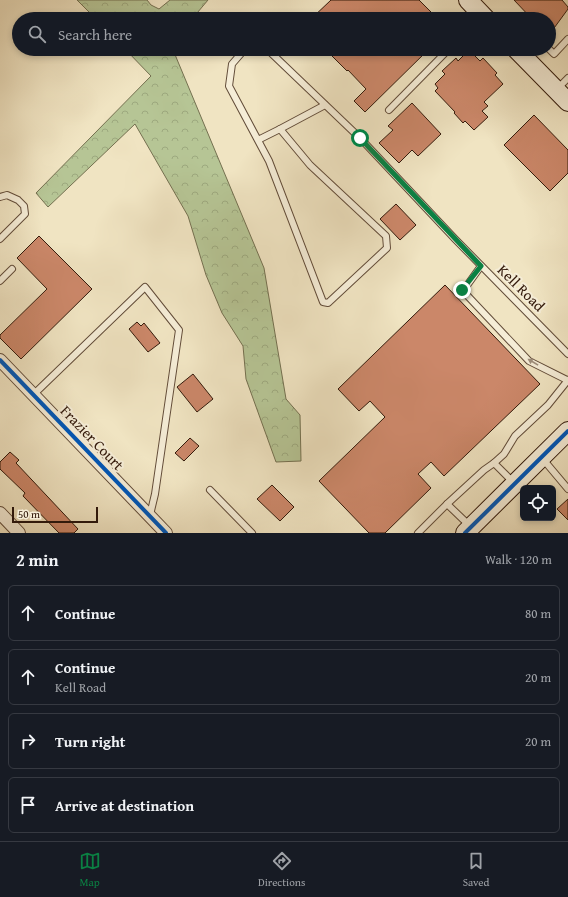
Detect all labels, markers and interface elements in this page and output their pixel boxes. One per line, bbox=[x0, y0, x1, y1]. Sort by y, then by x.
search box bbox=[12, 12, 556, 56]
icon: search bbox=[26, 23, 48, 45]
text: Search here bbox=[58, 24, 132, 45]
route start bbox=[351, 129, 369, 147]
street label: Kell Road bbox=[493, 259, 550, 316]
route end bbox=[453, 281, 471, 299]
one-way arrow bbox=[527, 359, 539, 366]
street label: Frazier Court bbox=[56, 400, 129, 475]
map controls bbox=[520, 485, 556, 521]
button: locate bbox=[520, 485, 556, 521]
scale bar bbox=[12, 505, 98, 524]
text: 50 m bbox=[18, 506, 40, 522]
text: 2 min bbox=[16, 547, 58, 572]
text: Walk · 120 m bbox=[485, 550, 552, 569]
icon: ahead bbox=[17, 602, 39, 624]
text: Continue bbox=[55, 603, 116, 624]
text: 80 m bbox=[525, 604, 551, 623]
text: Continue bbox=[55, 657, 116, 678]
icon: ahead bbox=[17, 666, 39, 688]
text: 20 m bbox=[525, 668, 551, 687]
text: Kell Road bbox=[55, 678, 106, 697]
icon: right bbox=[17, 730, 39, 752]
text: Turn right bbox=[55, 731, 126, 752]
text: 20 m bbox=[525, 732, 551, 751]
icon: arrive bbox=[17, 794, 39, 816]
text: Arrive at destination bbox=[55, 795, 194, 816]
tab: Map bbox=[79, 850, 101, 890]
tab: Directions bbox=[258, 850, 305, 890]
tab: Saved bbox=[463, 850, 489, 890]

